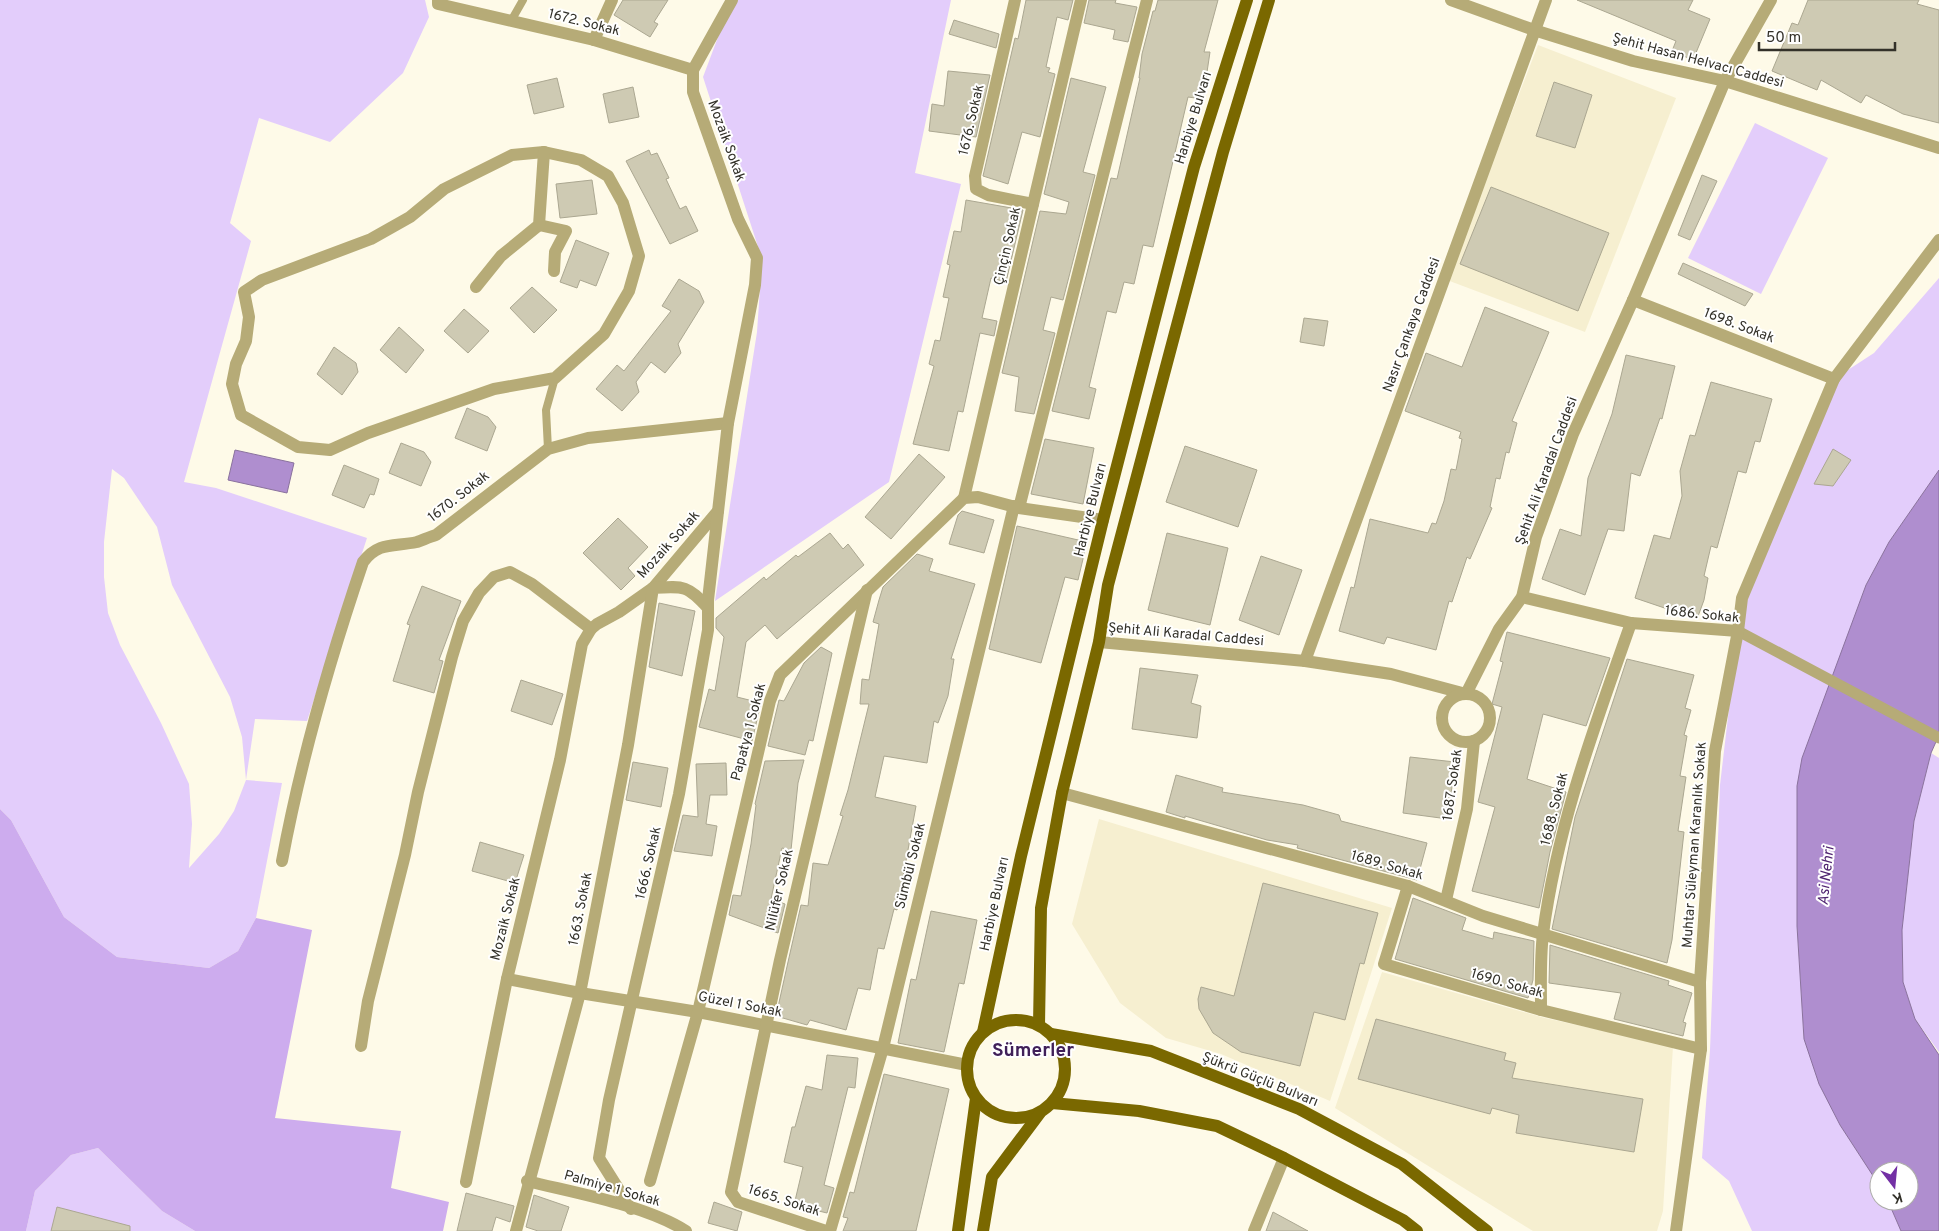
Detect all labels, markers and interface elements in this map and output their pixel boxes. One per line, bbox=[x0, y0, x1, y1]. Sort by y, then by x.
street label: 1672. Sokak bbox=[546, 6, 622, 40]
scale bar bbox=[1759, 20, 1895, 52]
text: 50 m bbox=[1766, 29, 1801, 48]
street label: Şehit Hasan Helvacı Caddesi bbox=[1610, 30, 1786, 92]
street label: Harbiye Bulvarı bbox=[1172, 70, 1216, 166]
street label: 1676. Sokak bbox=[956, 83, 988, 157]
street label: Mozaik Sokak bbox=[703, 98, 749, 184]
street label: Çinçin Sokak bbox=[991, 205, 1025, 287]
street label: Nasır Çankaya Caddesi bbox=[1380, 255, 1444, 395]
street label: 1698. Sokak bbox=[1701, 305, 1777, 347]
street label: Şehit Ali Karadal Caddesi bbox=[1512, 395, 1582, 547]
street label: Harbiye Bulvarı bbox=[1071, 461, 1111, 559]
street label: 1670. Sokak bbox=[425, 468, 493, 526]
street label: Mozaik Sokak bbox=[634, 508, 704, 582]
street label: 1686. Sokak bbox=[1664, 603, 1740, 627]
street label: Şehit Ali Karadal Caddesi bbox=[1107, 620, 1265, 650]
street label: Papatya 1 Sokak bbox=[728, 681, 770, 783]
street label: Muhtar Süleyman Karanlık Sokak bbox=[1679, 741, 1711, 949]
street label: 1687. Sokak bbox=[1440, 748, 1466, 822]
street label: 1688. Sokak bbox=[1538, 771, 1572, 847]
street label: Sümbül Sokak bbox=[892, 821, 930, 911]
street label: 1666. Sokak bbox=[632, 825, 666, 901]
water label: Asi Nehri bbox=[1814, 844, 1840, 906]
street label: Nilüfer Sokak bbox=[762, 847, 798, 933]
street label: 1689. Sokak bbox=[1349, 848, 1425, 884]
street label: Harbiye Bulvarı bbox=[977, 855, 1013, 953]
street label: 1663. Sokak bbox=[566, 871, 596, 947]
street label: Mozaik Sokak bbox=[487, 875, 525, 963]
street label: 1690. Sokak bbox=[1469, 966, 1545, 1002]
street label: Güzel 1 Sokak bbox=[697, 989, 783, 1021]
district label: Sümerler bbox=[992, 1039, 1074, 1063]
street label: Şükrü Güçlü Bulvarı bbox=[1199, 1049, 1321, 1111]
north arrow bbox=[1869, 1161, 1919, 1211]
street label: Palmiye 1 Sokak bbox=[562, 1167, 662, 1211]
street label: 1665. Sokak bbox=[746, 1181, 822, 1221]
text: K bbox=[1890, 1188, 1904, 1207]

